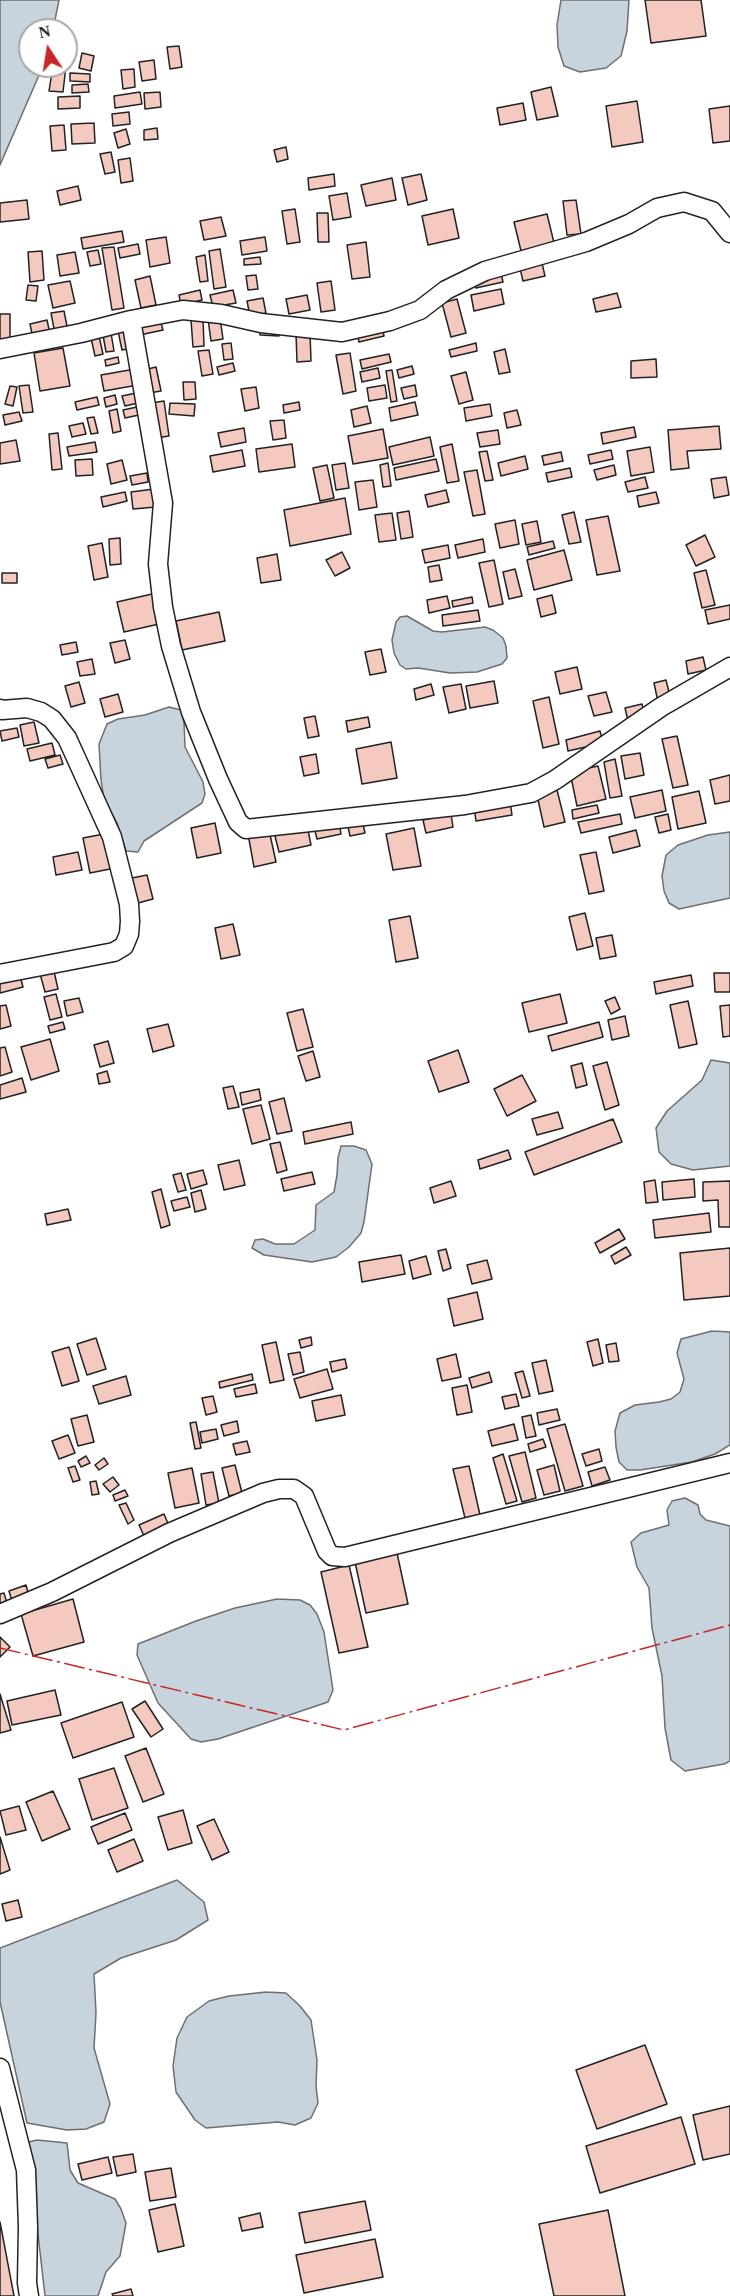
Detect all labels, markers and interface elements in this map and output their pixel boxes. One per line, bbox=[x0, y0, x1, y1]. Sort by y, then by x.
north arrow bbox=[18, 18, 78, 78]
text: N bbox=[37, 22, 52, 41]

